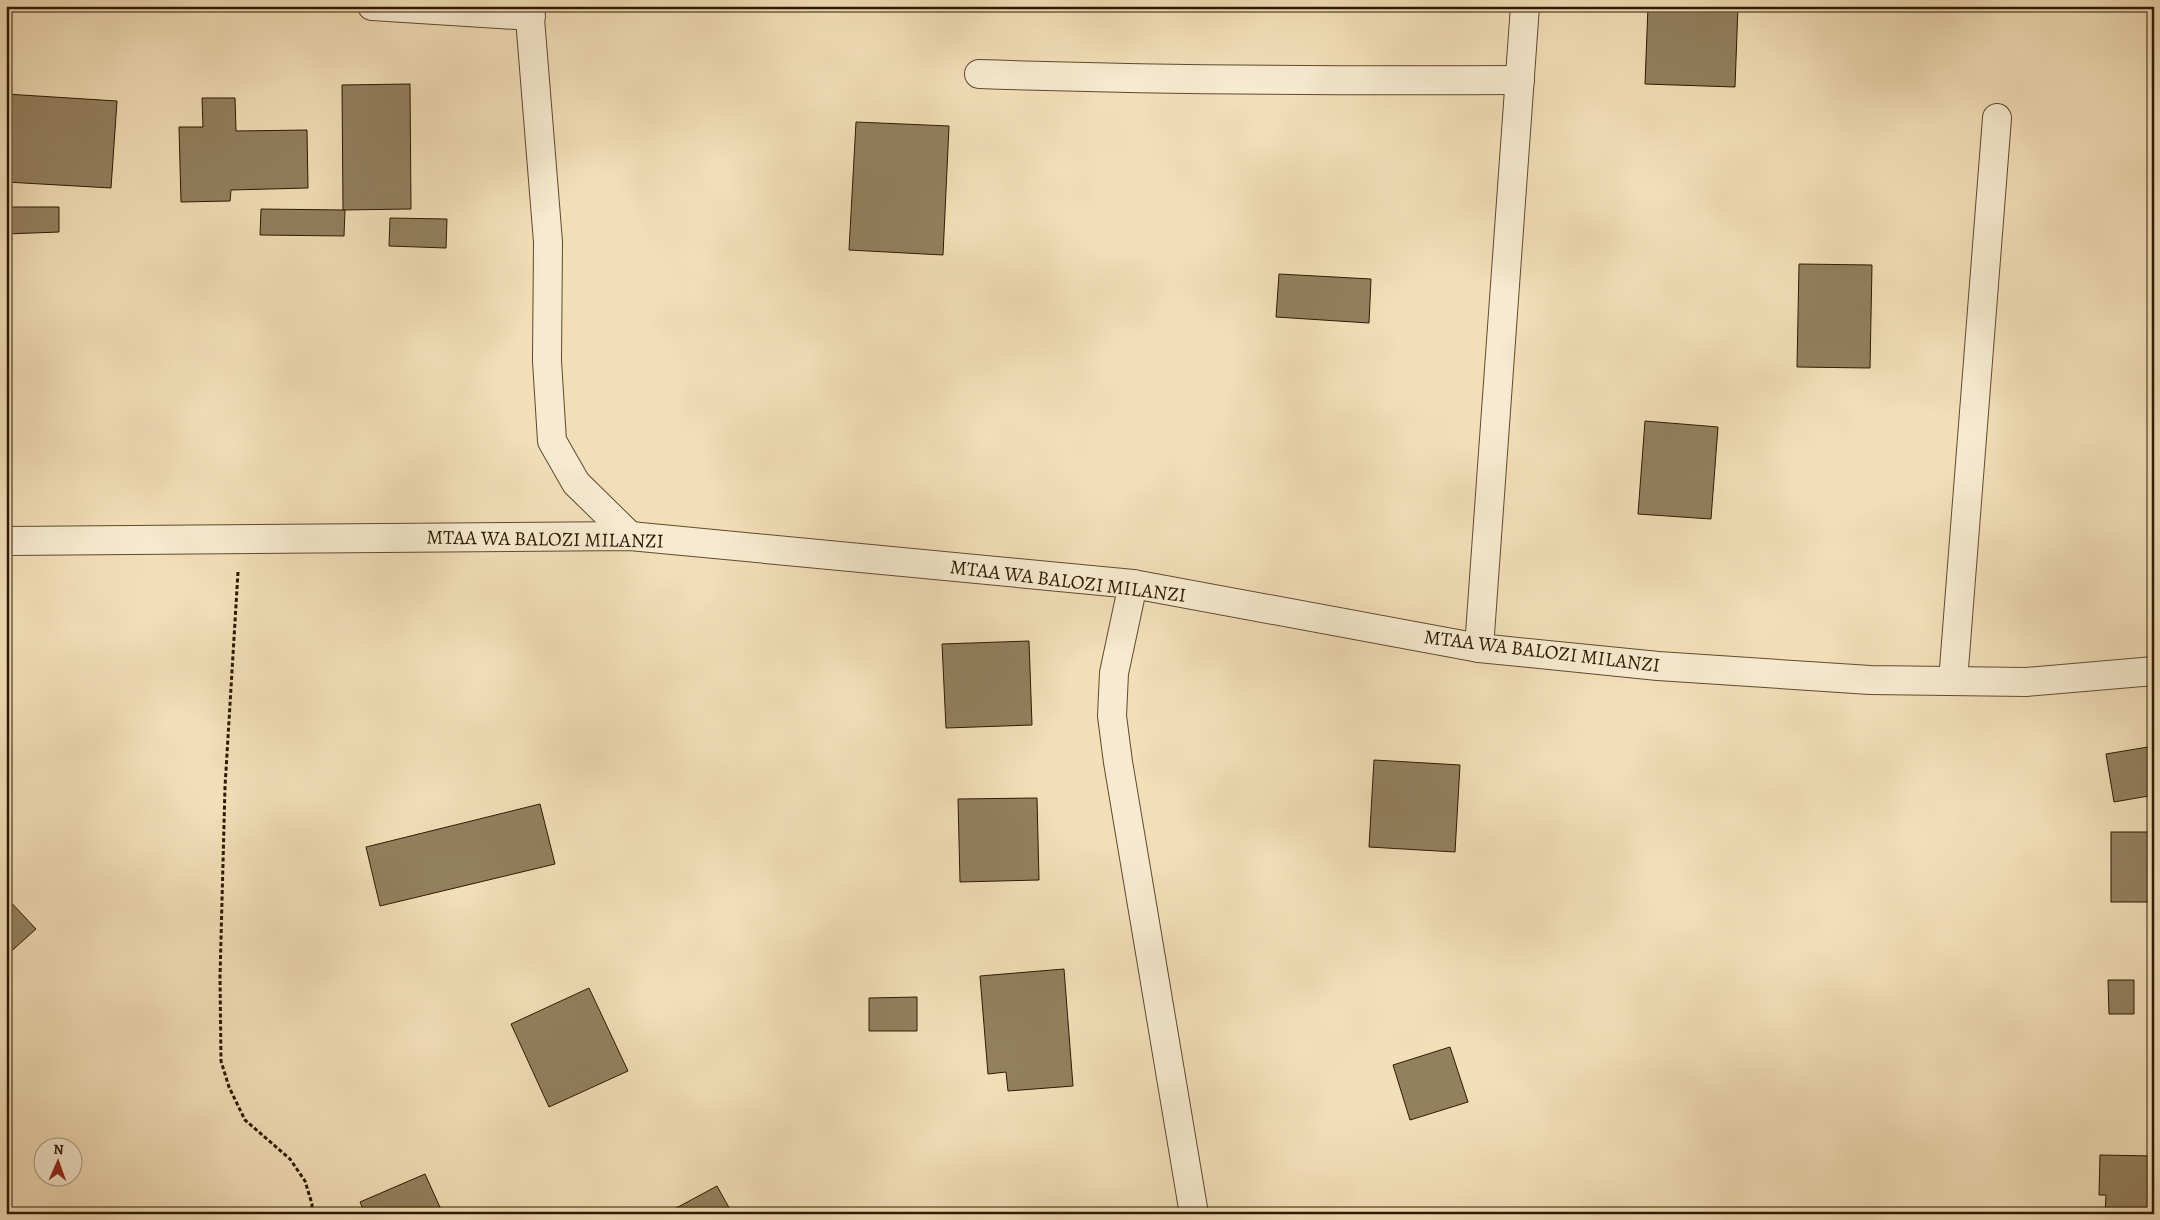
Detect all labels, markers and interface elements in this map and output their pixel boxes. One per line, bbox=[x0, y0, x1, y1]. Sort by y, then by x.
street label: MTAA WA BALOZI MILANZI bbox=[426, 523, 664, 555]
street label: MTAA WA BALOZI MILANZI bbox=[948, 553, 1188, 609]
street label: MTAA WA BALOZI MILANZI bbox=[1422, 623, 1662, 679]
north arrow bbox=[32, 1138, 82, 1188]
text: N bbox=[53, 1140, 64, 1159]

